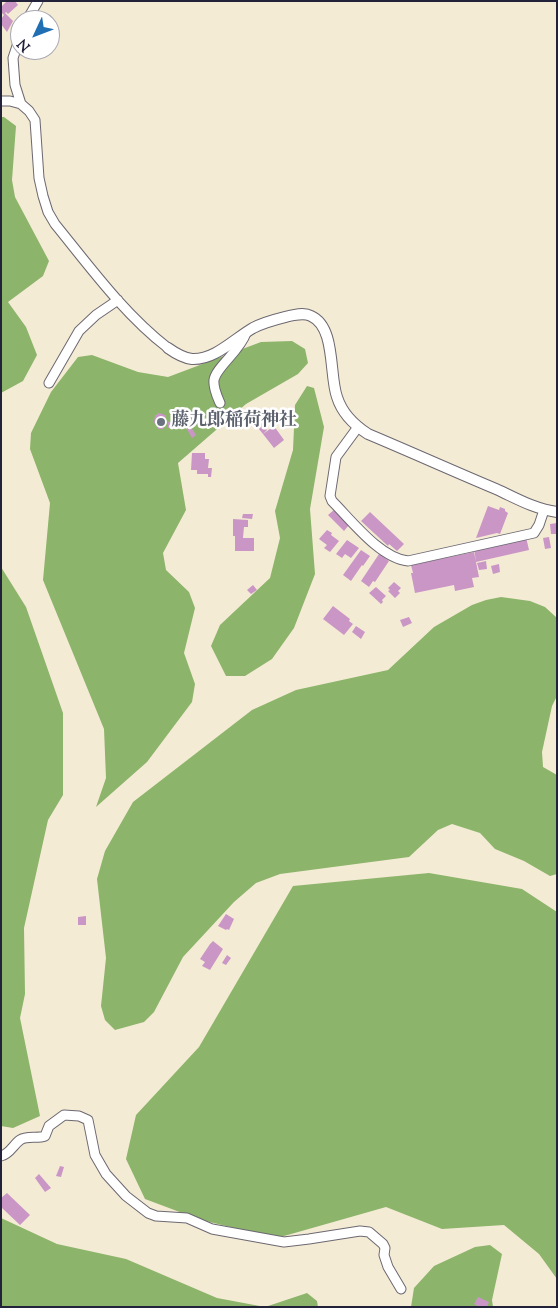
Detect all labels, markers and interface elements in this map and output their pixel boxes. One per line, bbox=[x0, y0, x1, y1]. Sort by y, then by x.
north arrow bbox=[10, 10, 60, 60]
text: N bbox=[14, 34, 36, 55]
place label: 藤九郎稲荷神社 bbox=[171, 411, 297, 433]
marker: 藤九郎稲荷神社 bbox=[155, 416, 167, 428]

